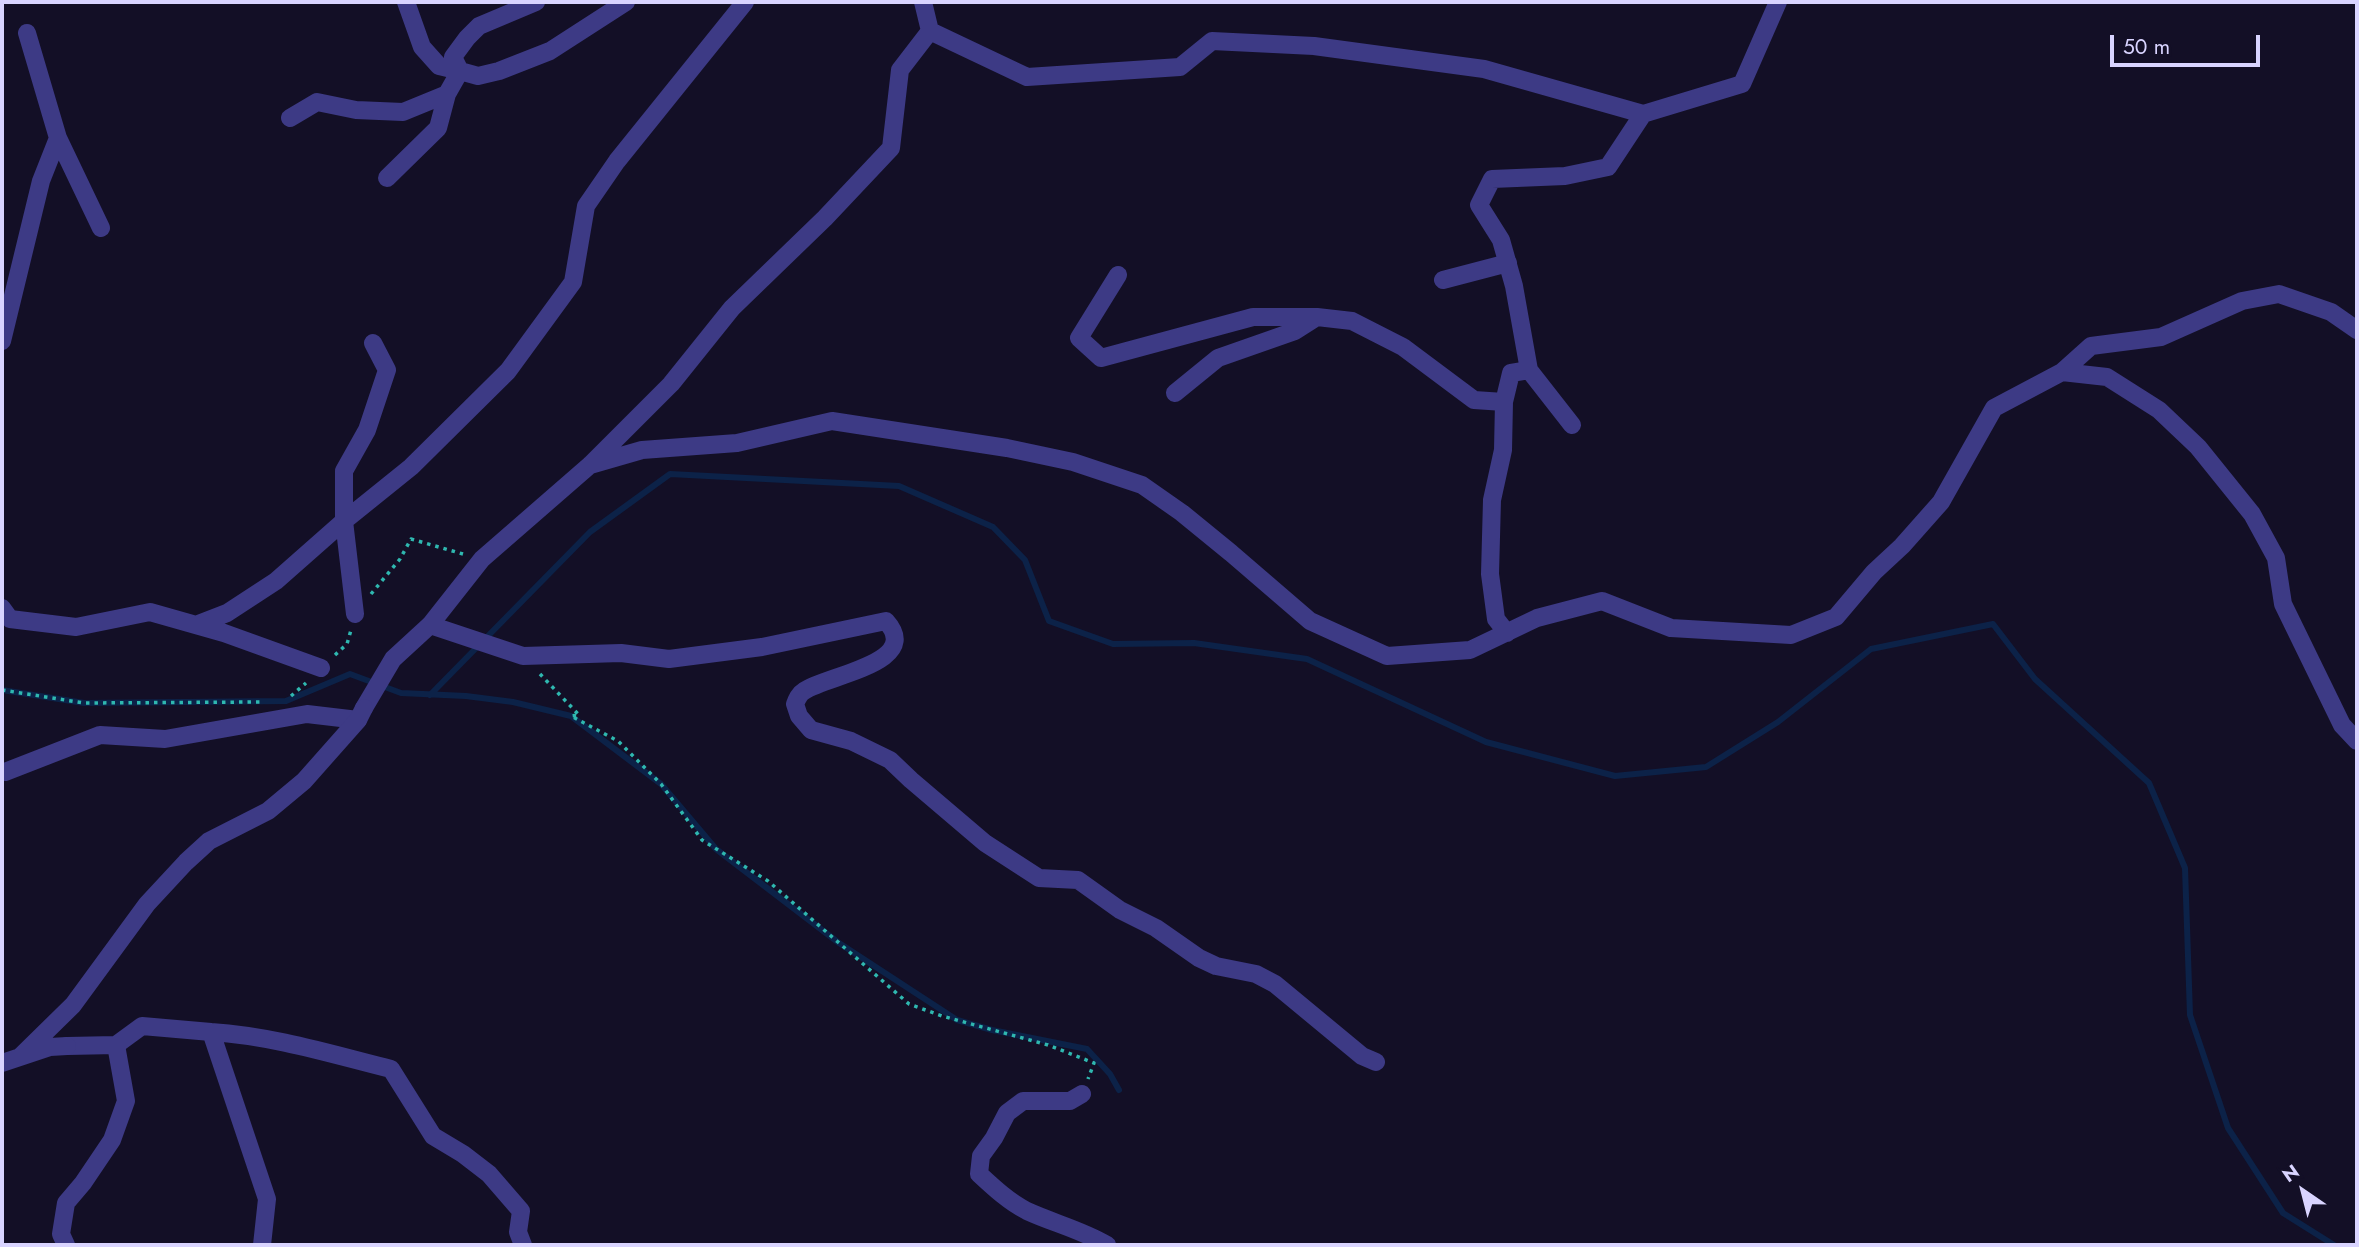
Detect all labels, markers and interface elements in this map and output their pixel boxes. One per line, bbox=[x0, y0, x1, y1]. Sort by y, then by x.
scale bar bbox=[2114, 21, 2264, 65]
text: 50 m bbox=[2123, 32, 2170, 62]
north arrow bbox=[2268, 1156, 2338, 1226]
text: N bbox=[2277, 1158, 2305, 1189]

